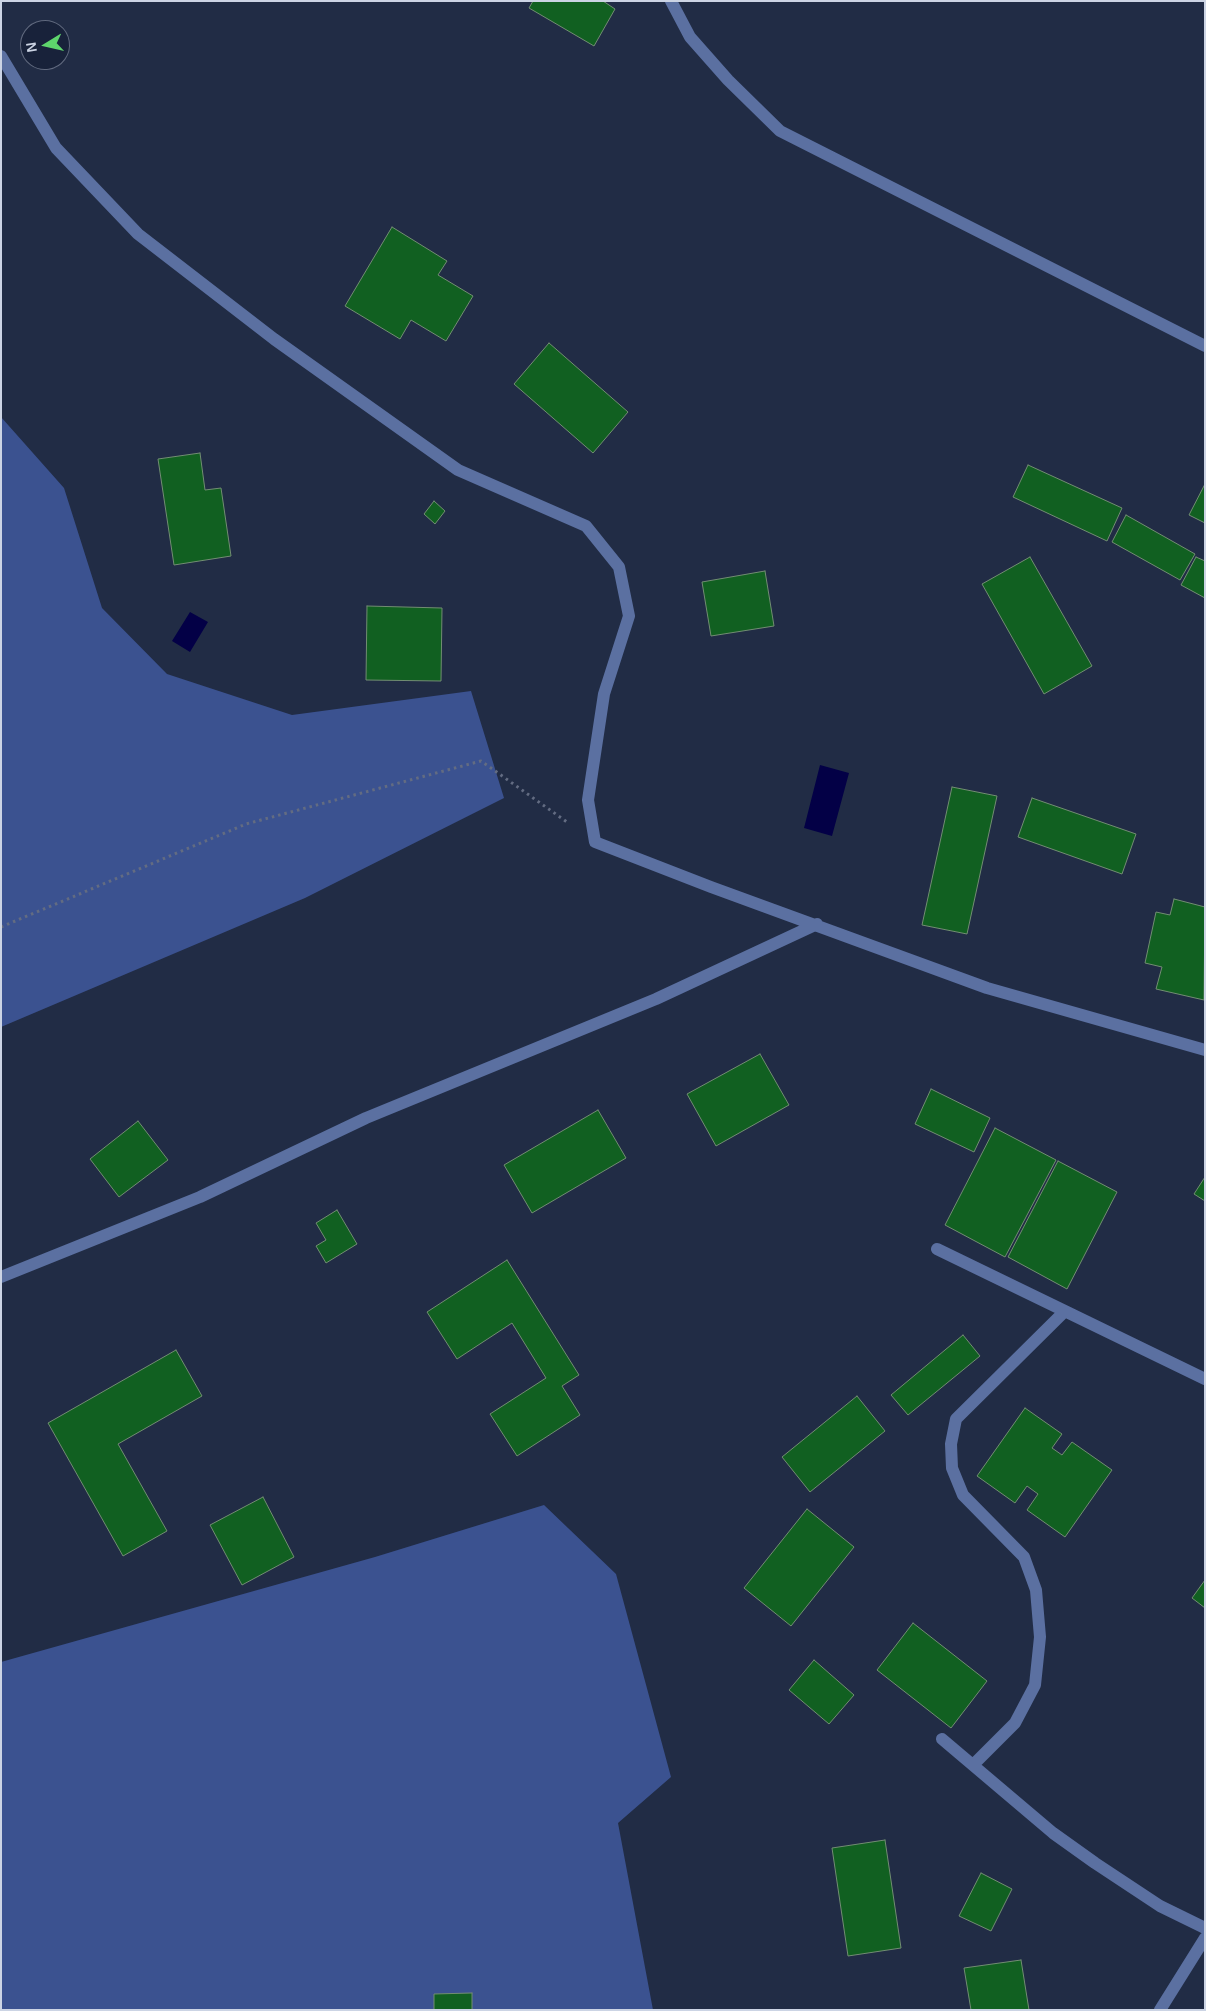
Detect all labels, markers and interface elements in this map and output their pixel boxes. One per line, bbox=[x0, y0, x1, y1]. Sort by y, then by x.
north arrow bbox=[20, 20, 70, 70]
text: N bbox=[22, 41, 40, 53]

